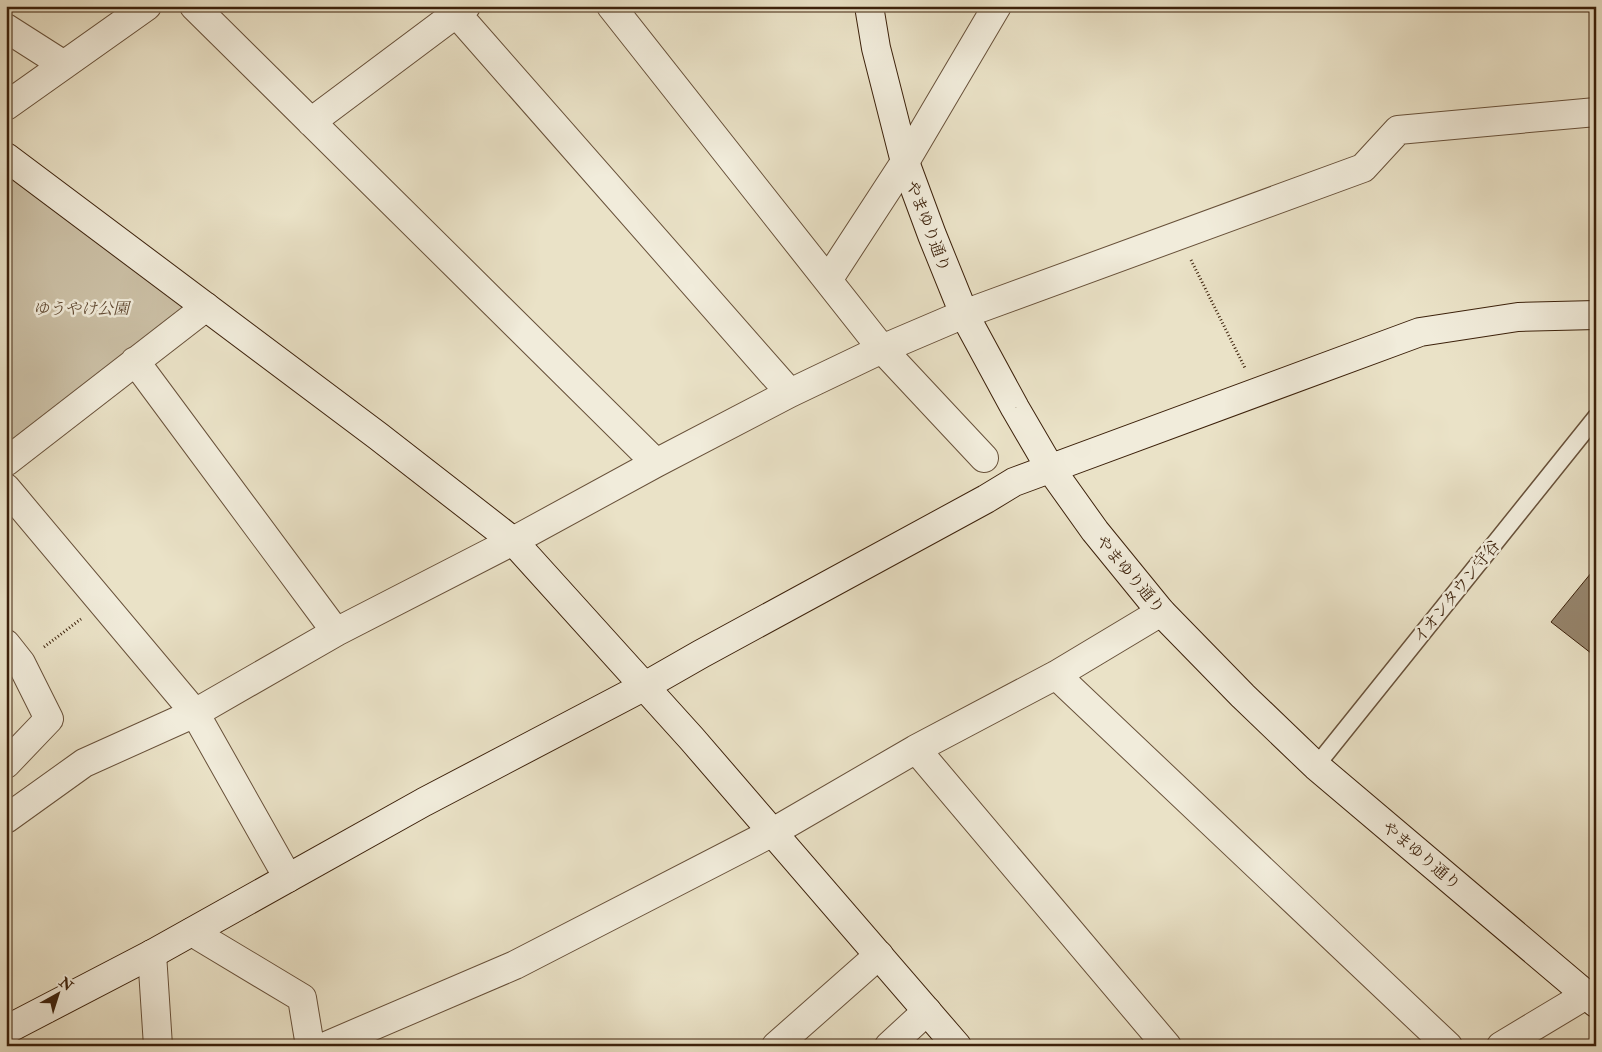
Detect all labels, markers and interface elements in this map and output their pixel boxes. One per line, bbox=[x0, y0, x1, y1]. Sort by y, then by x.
street label: やまゆり通り bbox=[902, 178, 955, 275]
park label: ゆうやけ公園 bbox=[33, 299, 132, 319]
street label: やまゆり通り bbox=[1092, 531, 1169, 618]
street label: イオンタウン守谷 bbox=[1409, 536, 1504, 647]
street label: やまゆり通り bbox=[1378, 817, 1465, 894]
north arrow bbox=[32, 970, 82, 1020]
text: N bbox=[55, 973, 76, 995]

